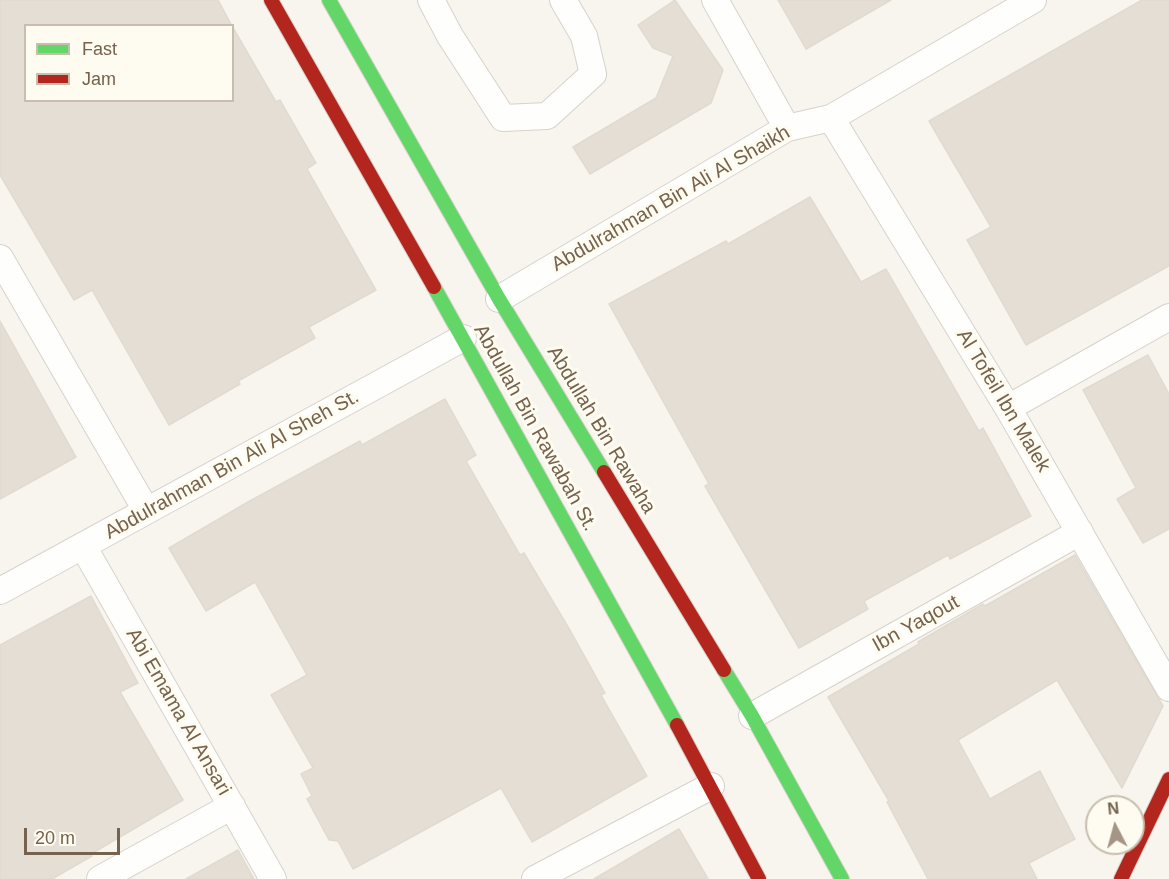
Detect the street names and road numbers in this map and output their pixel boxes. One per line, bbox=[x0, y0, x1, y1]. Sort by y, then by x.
street label: Abdulrahman Bin Ali Al Shaikh bbox=[548, 121, 794, 277]
street label: Abdullah Bin Rawabah St. bbox=[468, 321, 602, 535]
street label: Al Tofeil Ibn Malek bbox=[951, 325, 1055, 477]
street label: Abdullah Bin Rawaha bbox=[541, 342, 661, 518]
street label: Abdulrahman Bin Ali Al Sheh St. bbox=[101, 385, 363, 545]
street label: Ibn Yaqout bbox=[869, 590, 963, 658]
street label: Abi Emama Al Ansari bbox=[120, 624, 236, 800]

